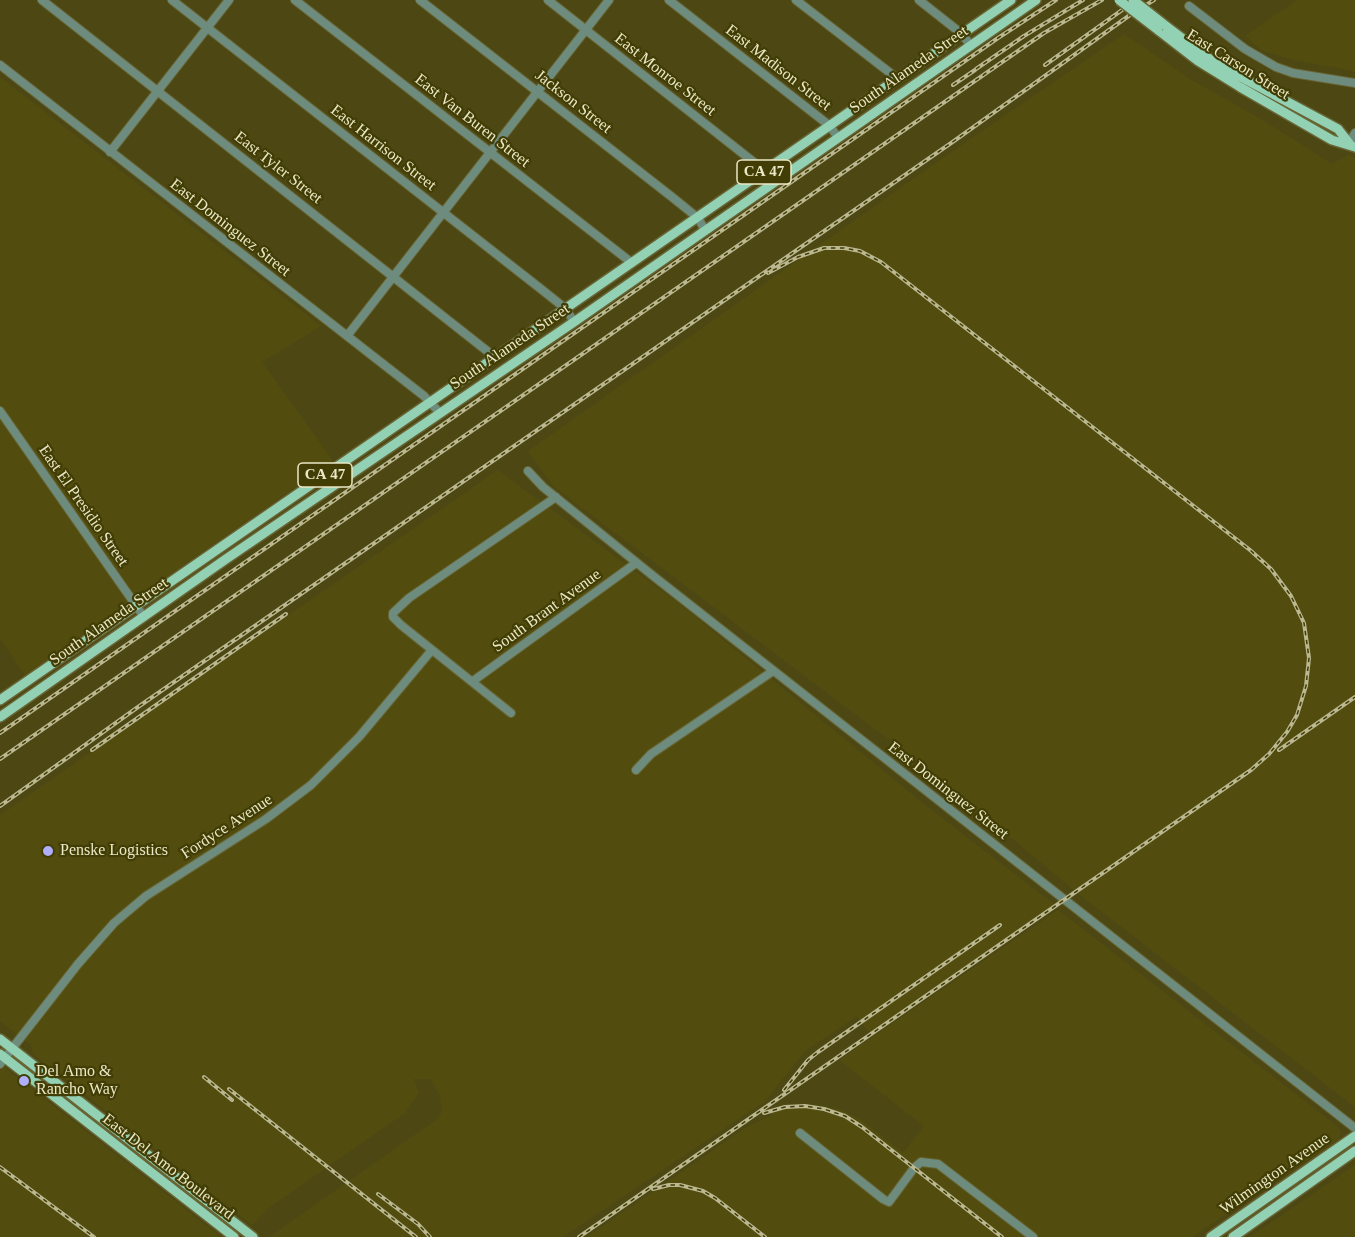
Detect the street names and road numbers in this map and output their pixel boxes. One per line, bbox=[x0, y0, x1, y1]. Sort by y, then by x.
street label: East Madison Street bbox=[721, 21, 835, 115]
street label: South Alameda Street bbox=[846, 22, 972, 118]
street label: East Carson Street bbox=[1183, 26, 1293, 104]
street label: East Monroe Street bbox=[610, 29, 720, 121]
street label: Jackson Street bbox=[531, 66, 615, 138]
street label: East Van Buren Street bbox=[411, 70, 533, 172]
street label: East Harrison Street bbox=[326, 101, 440, 195]
street label: East Tyler Street bbox=[230, 128, 326, 208]
road number: CA 47 bbox=[737, 160, 791, 184]
street label: East Dominguez Street bbox=[166, 175, 294, 281]
street label: South Alameda Street bbox=[446, 300, 574, 394]
street label: East El Presidio Street bbox=[34, 442, 132, 570]
road number: CA 47 bbox=[298, 463, 352, 487]
street label: South Brant Avenue bbox=[489, 565, 605, 657]
street label: South Alameda Street bbox=[46, 574, 172, 670]
street label: East Dominguez Street bbox=[884, 738, 1012, 844]
street label: Fordyce Avenue bbox=[178, 790, 276, 864]
street label: East Del Amo Boulevard bbox=[99, 1110, 237, 1224]
street label: Wilmington Avenue bbox=[1217, 1129, 1333, 1219]

